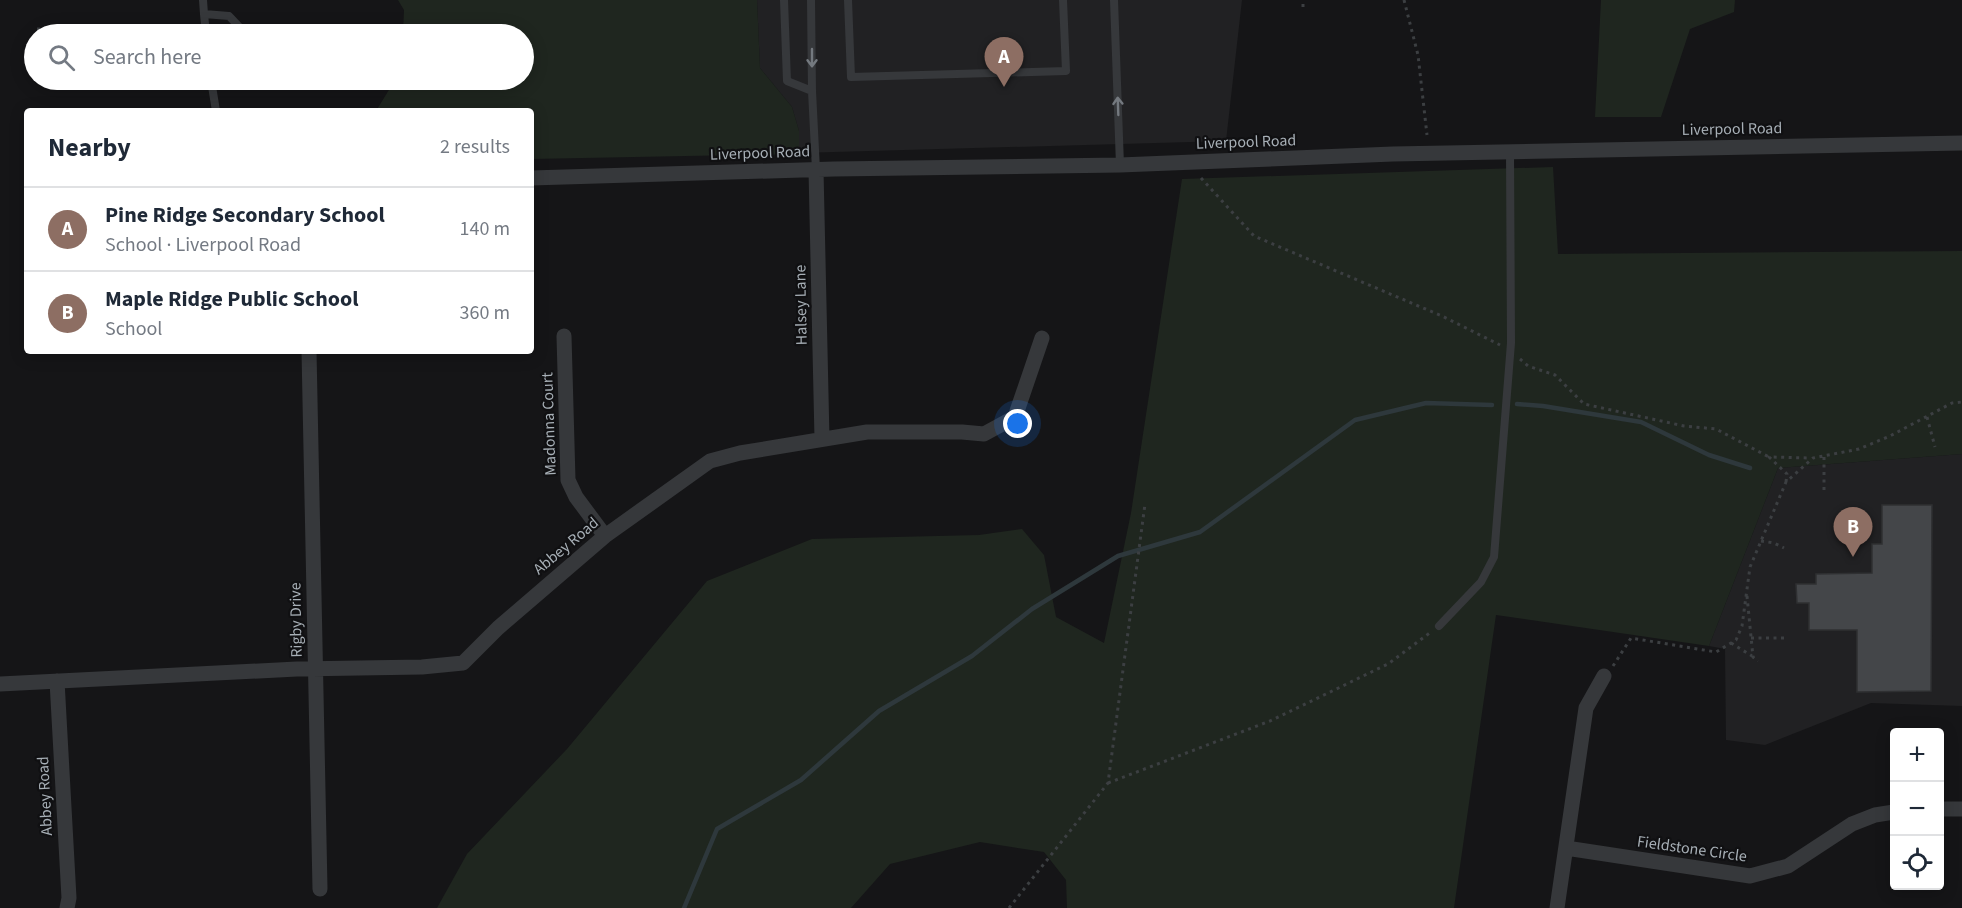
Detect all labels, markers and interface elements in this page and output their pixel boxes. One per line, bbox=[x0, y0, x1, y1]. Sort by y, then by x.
search box bbox=[24, 24, 534, 90]
pin: A bbox=[984, 38, 1024, 87]
icon: search bbox=[45, 41, 78, 74]
text: Search here bbox=[93, 41, 201, 73]
one-way arrow bbox=[806, 48, 818, 68]
one-way arrow bbox=[1112, 97, 1124, 117]
street label: Liverpool Road bbox=[1682, 117, 1782, 141]
text: Nearby bbox=[48, 129, 131, 166]
street label: Liverpool Road bbox=[1195, 129, 1297, 155]
text: 2 results bbox=[440, 133, 510, 161]
street label: Liverpool Road bbox=[709, 140, 811, 166]
text: Pine Ridge Secondary School bbox=[105, 199, 385, 231]
text: A bbox=[62, 215, 73, 243]
text: 140 m bbox=[460, 215, 510, 243]
text: School · Liverpool Road bbox=[105, 231, 301, 259]
street label: Halsey Lane bbox=[789, 265, 813, 345]
text: Maple Ridge Public School bbox=[105, 283, 358, 315]
text: B bbox=[61, 299, 74, 327]
text: 360 m bbox=[460, 299, 510, 327]
text: School bbox=[105, 315, 162, 343]
street label: Madonna Court bbox=[536, 371, 562, 476]
your location bbox=[1003, 409, 1032, 438]
pin: B bbox=[1834, 508, 1872, 557]
street label: Abbey Road bbox=[529, 512, 603, 580]
street label: Rigby Drive bbox=[284, 582, 308, 658]
map controls bbox=[1890, 728, 1944, 890]
button: + bbox=[1890, 728, 1944, 782]
street label: Abbey Road bbox=[32, 756, 58, 836]
button: − bbox=[1890, 782, 1944, 836]
street label: Fieldstone Circle bbox=[1636, 830, 1748, 868]
button: locate bbox=[1890, 836, 1944, 890]

